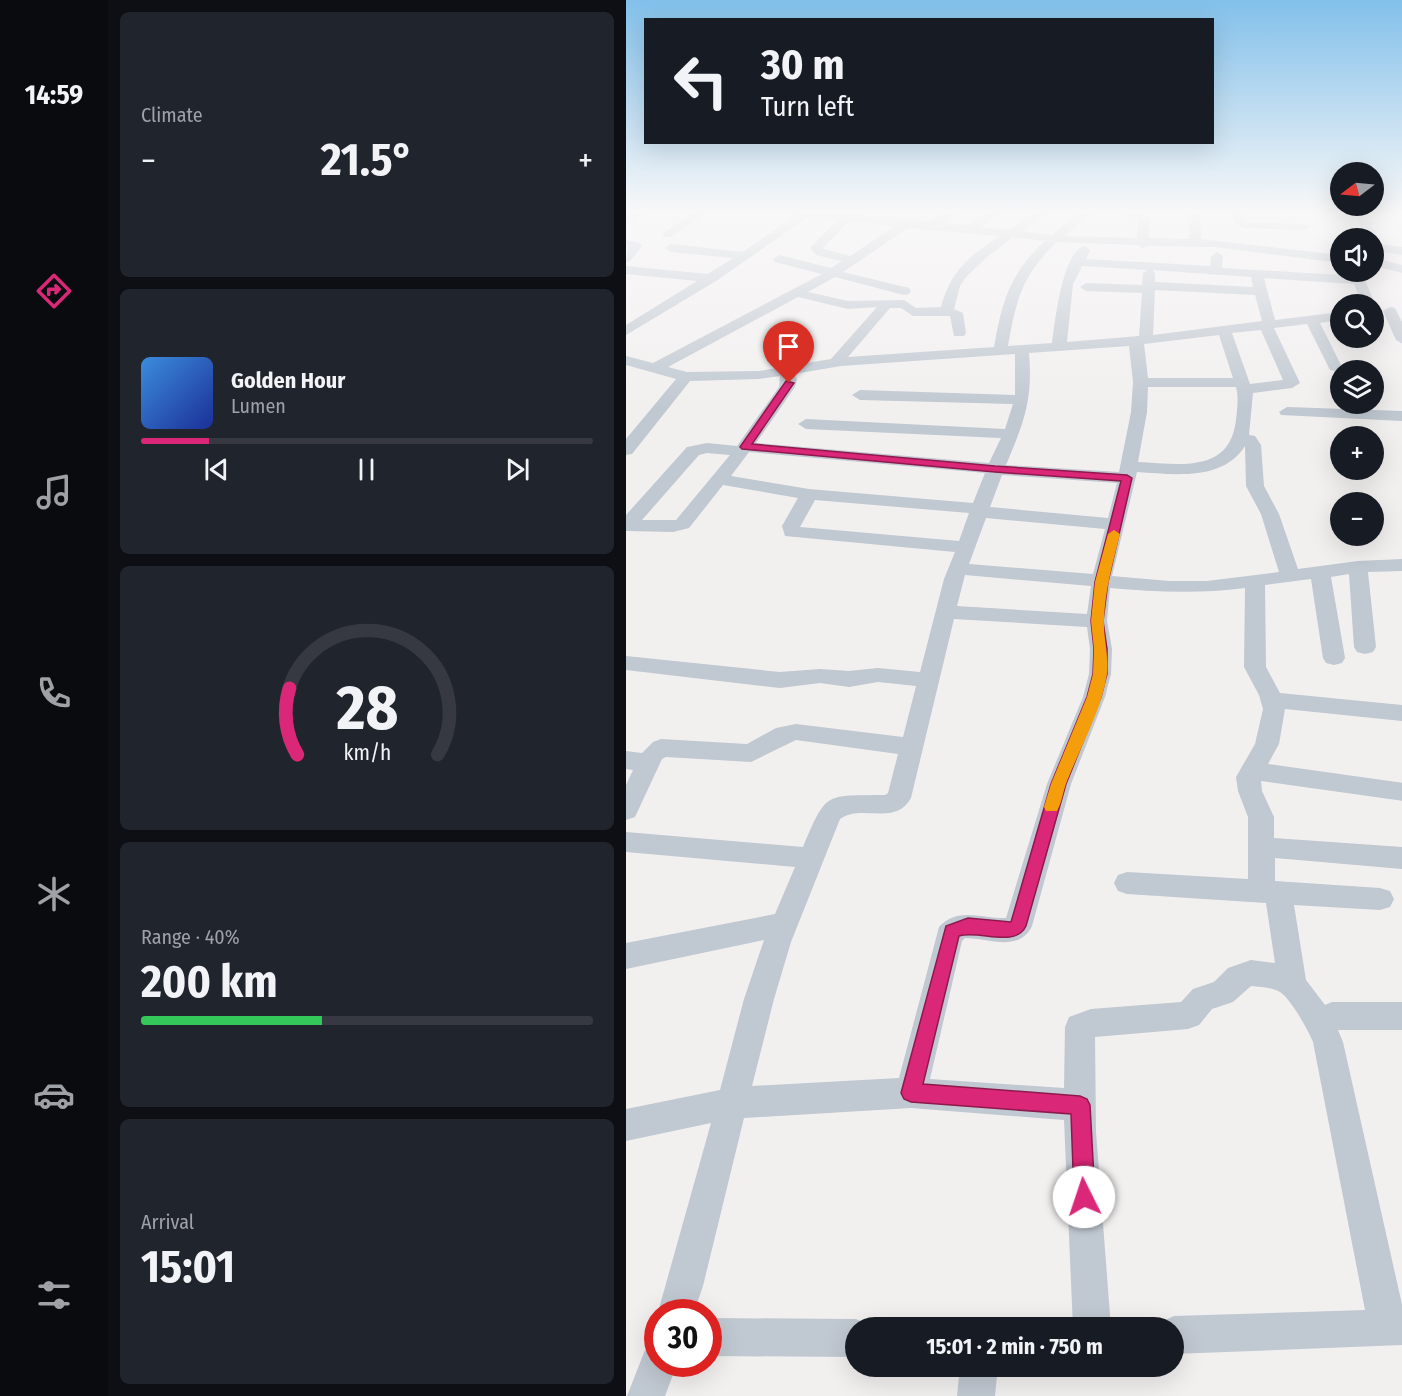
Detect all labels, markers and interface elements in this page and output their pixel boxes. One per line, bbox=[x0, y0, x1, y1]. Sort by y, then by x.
text: 30 m bbox=[761, 40, 845, 90]
icon: left bbox=[662, 42, 740, 120]
text: 14:59 bbox=[25, 79, 83, 111]
text: Turn left bbox=[761, 91, 854, 123]
text: Climate bbox=[141, 103, 203, 127]
text: 21.5° bbox=[321, 133, 413, 187]
text: − bbox=[141, 141, 156, 181]
text: + bbox=[578, 141, 593, 181]
north arrow bbox=[1330, 162, 1384, 216]
map controls bbox=[1330, 162, 1384, 546]
button: sound bbox=[1330, 228, 1384, 282]
icon: directions bbox=[33, 270, 75, 312]
button: search bbox=[1330, 294, 1384, 348]
pin bbox=[763, 321, 814, 383]
icon: arrive bbox=[772, 330, 805, 363]
button: layers bbox=[1330, 360, 1384, 414]
text: Golden Hour bbox=[231, 367, 345, 394]
text: Lumen bbox=[231, 394, 286, 418]
button: + bbox=[1330, 426, 1384, 480]
icon: previous bbox=[200, 453, 233, 486]
icon: pause bbox=[350, 453, 383, 486]
icon: next bbox=[501, 453, 534, 486]
icon: music bbox=[33, 471, 75, 513]
button: − bbox=[1330, 492, 1384, 546]
text: 28 bbox=[335, 671, 398, 746]
icon: phone bbox=[33, 672, 75, 714]
text: km/h bbox=[343, 740, 391, 766]
icon: climate bbox=[33, 873, 75, 915]
text: Range · 40% bbox=[141, 925, 240, 949]
text: 200 km bbox=[141, 955, 278, 1009]
icon: car bbox=[33, 1074, 75, 1116]
position arrow bbox=[1052, 1165, 1116, 1229]
text: Arrival bbox=[141, 1210, 194, 1234]
text: 15:01 bbox=[141, 1240, 235, 1294]
icon: filters bbox=[33, 1274, 75, 1316]
speed limit sign: 30 bbox=[644, 1299, 722, 1377]
text: 15:01 · 2 min · 750 m bbox=[926, 1333, 1103, 1360]

